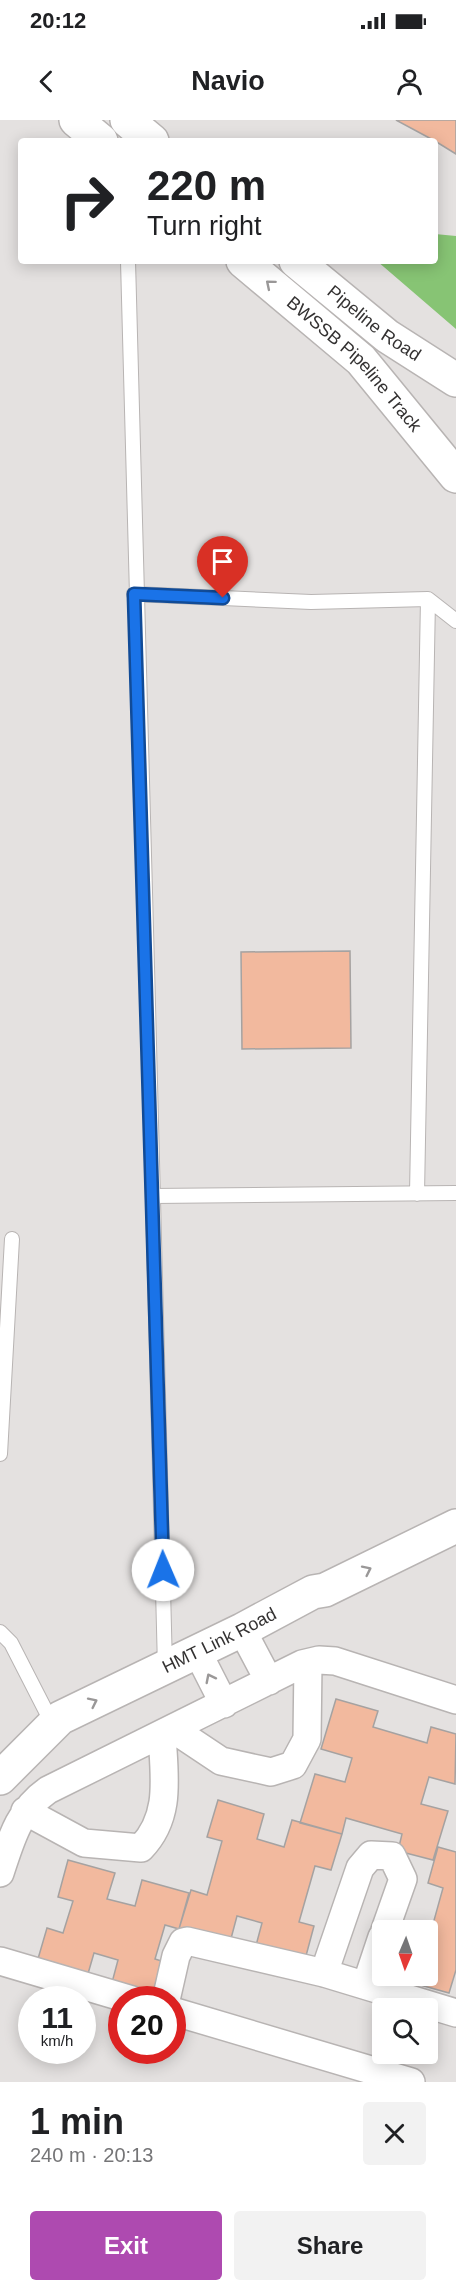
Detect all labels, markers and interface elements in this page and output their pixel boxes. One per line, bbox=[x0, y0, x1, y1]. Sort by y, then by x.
text: 20:12 bbox=[30, 8, 86, 33]
icon: back bbox=[30, 65, 63, 98]
icon: person bbox=[393, 65, 426, 98]
text: Navio bbox=[191, 66, 265, 96]
icon: right bbox=[48, 162, 126, 240]
text: 220 m bbox=[147, 162, 266, 209]
text: Turn right bbox=[147, 211, 262, 241]
one-way arrow bbox=[266, 280, 277, 291]
street label: Pipeline Road bbox=[324, 281, 425, 365]
street label: BWSSB Pipeline Track bbox=[283, 292, 426, 436]
pin bbox=[197, 536, 248, 598]
icon: arrive bbox=[206, 545, 239, 578]
position arrow bbox=[131, 1538, 195, 1602]
one-way arrow bbox=[360, 1566, 371, 1577]
street label: HMT Link Road bbox=[159, 1604, 280, 1677]
one-way arrow bbox=[206, 1673, 218, 1684]
one-way arrow bbox=[87, 1698, 98, 1709]
north arrow bbox=[372, 1920, 438, 1986]
map controls bbox=[372, 1920, 438, 2064]
speed limit sign: 20 bbox=[108, 1986, 186, 2064]
button: search bbox=[372, 1998, 438, 2064]
text: 11 bbox=[41, 2001, 73, 2034]
text: km/h bbox=[41, 2032, 73, 2049]
text: 1 min bbox=[30, 2101, 124, 2142]
button: close bbox=[363, 2102, 426, 2165]
text: 240 m · 20:13 bbox=[30, 2144, 153, 2166]
button: Exit bbox=[30, 2211, 222, 2280]
button: Share bbox=[234, 2211, 426, 2280]

